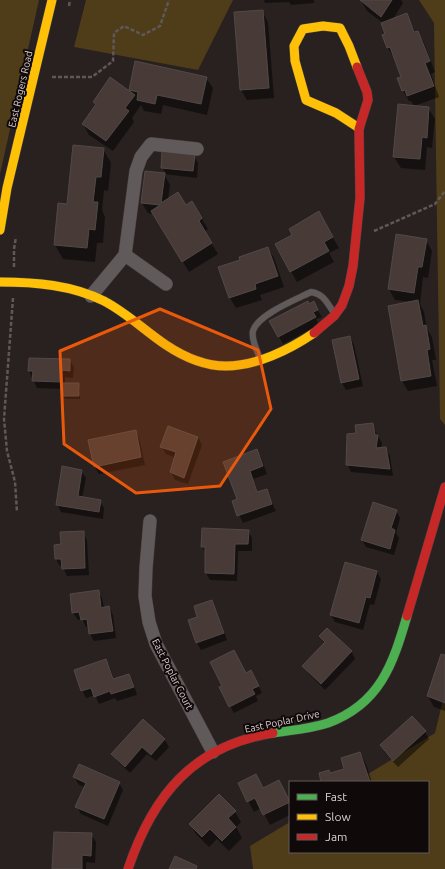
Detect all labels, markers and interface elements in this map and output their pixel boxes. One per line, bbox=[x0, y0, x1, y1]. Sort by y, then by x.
street label: East Rogers Road bbox=[6, 50, 35, 128]
street label: East Poplar Court bbox=[150, 637, 195, 712]
street label: East Poplar Drive bbox=[244, 708, 321, 735]
legend bbox=[289, 781, 429, 853]
text: Fast bbox=[325, 790, 347, 803]
text: Slow bbox=[325, 810, 351, 823]
text: Jam bbox=[325, 830, 347, 843]

